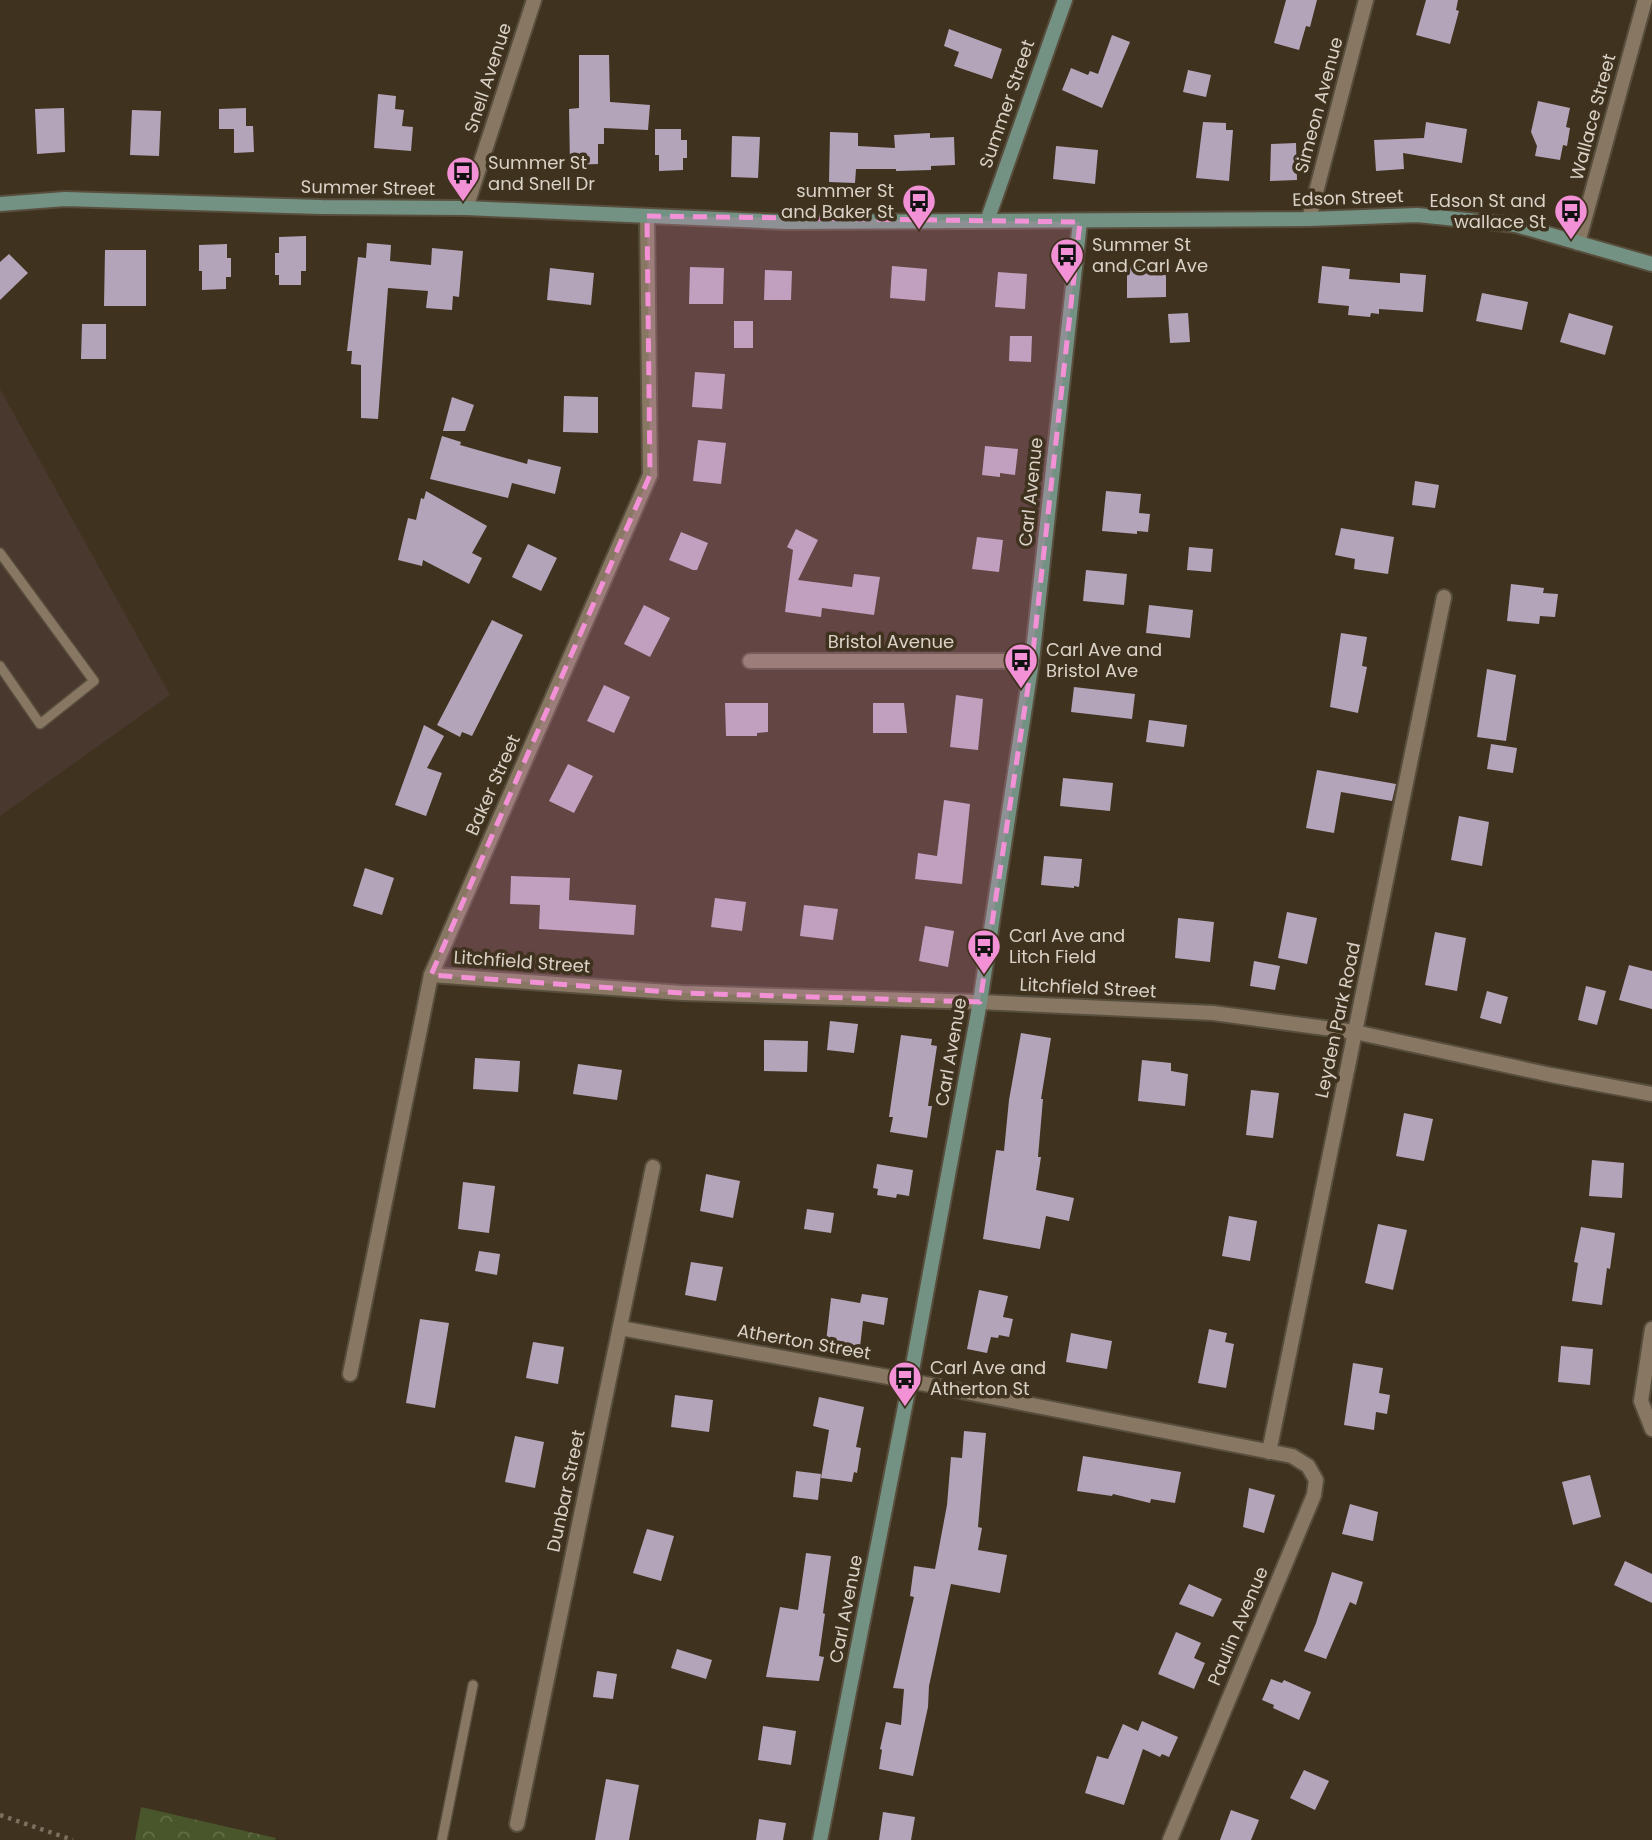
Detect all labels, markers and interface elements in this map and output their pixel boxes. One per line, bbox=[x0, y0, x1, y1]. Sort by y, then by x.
street label: Snell Avenue bbox=[458, 20, 517, 136]
street label: Simeon Avenue bbox=[1288, 34, 1349, 176]
street label: Summer Street bbox=[973, 36, 1040, 172]
street label: Wallace Street bbox=[1564, 51, 1621, 183]
place label: Summer St and Snell Dr bbox=[488, 150, 595, 196]
bus stop icon: Summer St and Snell Dr bbox=[444, 154, 482, 203]
street label: Summer Street bbox=[301, 174, 435, 201]
place label: summer St and Baker St bbox=[781, 178, 894, 224]
bus stop icon: summer St and Baker St bbox=[900, 182, 938, 231]
street label: Edson Street bbox=[1292, 183, 1404, 212]
place label: Edson St and wallace St bbox=[1430, 188, 1546, 234]
bus stop icon: Edson St and wallace St bbox=[1552, 192, 1590, 241]
place label: Summer St and Carl Ave bbox=[1092, 232, 1208, 278]
bus stop icon: Summer St and Carl Ave bbox=[1048, 236, 1086, 285]
street label: Carl Avenue bbox=[1012, 436, 1049, 548]
street label: Bristol Avenue bbox=[828, 629, 954, 654]
place label: Carl Ave and Bristol Ave bbox=[1046, 637, 1162, 683]
bus stop icon: Carl Ave and Bristol Ave bbox=[1002, 641, 1040, 690]
street label: Baker Street bbox=[459, 730, 526, 839]
place label: Carl Ave and Litch Field bbox=[1009, 923, 1125, 969]
bus stop icon: Carl Ave and Litch Field bbox=[965, 927, 1003, 976]
street label: Leyden Park Road bbox=[1309, 940, 1366, 1100]
street label: Litchfield Street bbox=[453, 944, 591, 979]
street label: Litchfield Street bbox=[1019, 971, 1157, 1004]
street label: Carl Avenue bbox=[929, 996, 972, 1108]
street label: Atherton Street bbox=[735, 1317, 873, 1366]
place label: Carl Ave and Atherton St bbox=[930, 1355, 1046, 1401]
bus stop icon: Carl Ave and Atherton St bbox=[886, 1359, 924, 1408]
street label: Dunbar Street bbox=[540, 1427, 591, 1554]
street label: Carl Avenue bbox=[823, 1553, 868, 1665]
street label: Paulin Avenue bbox=[1201, 1563, 1274, 1689]

